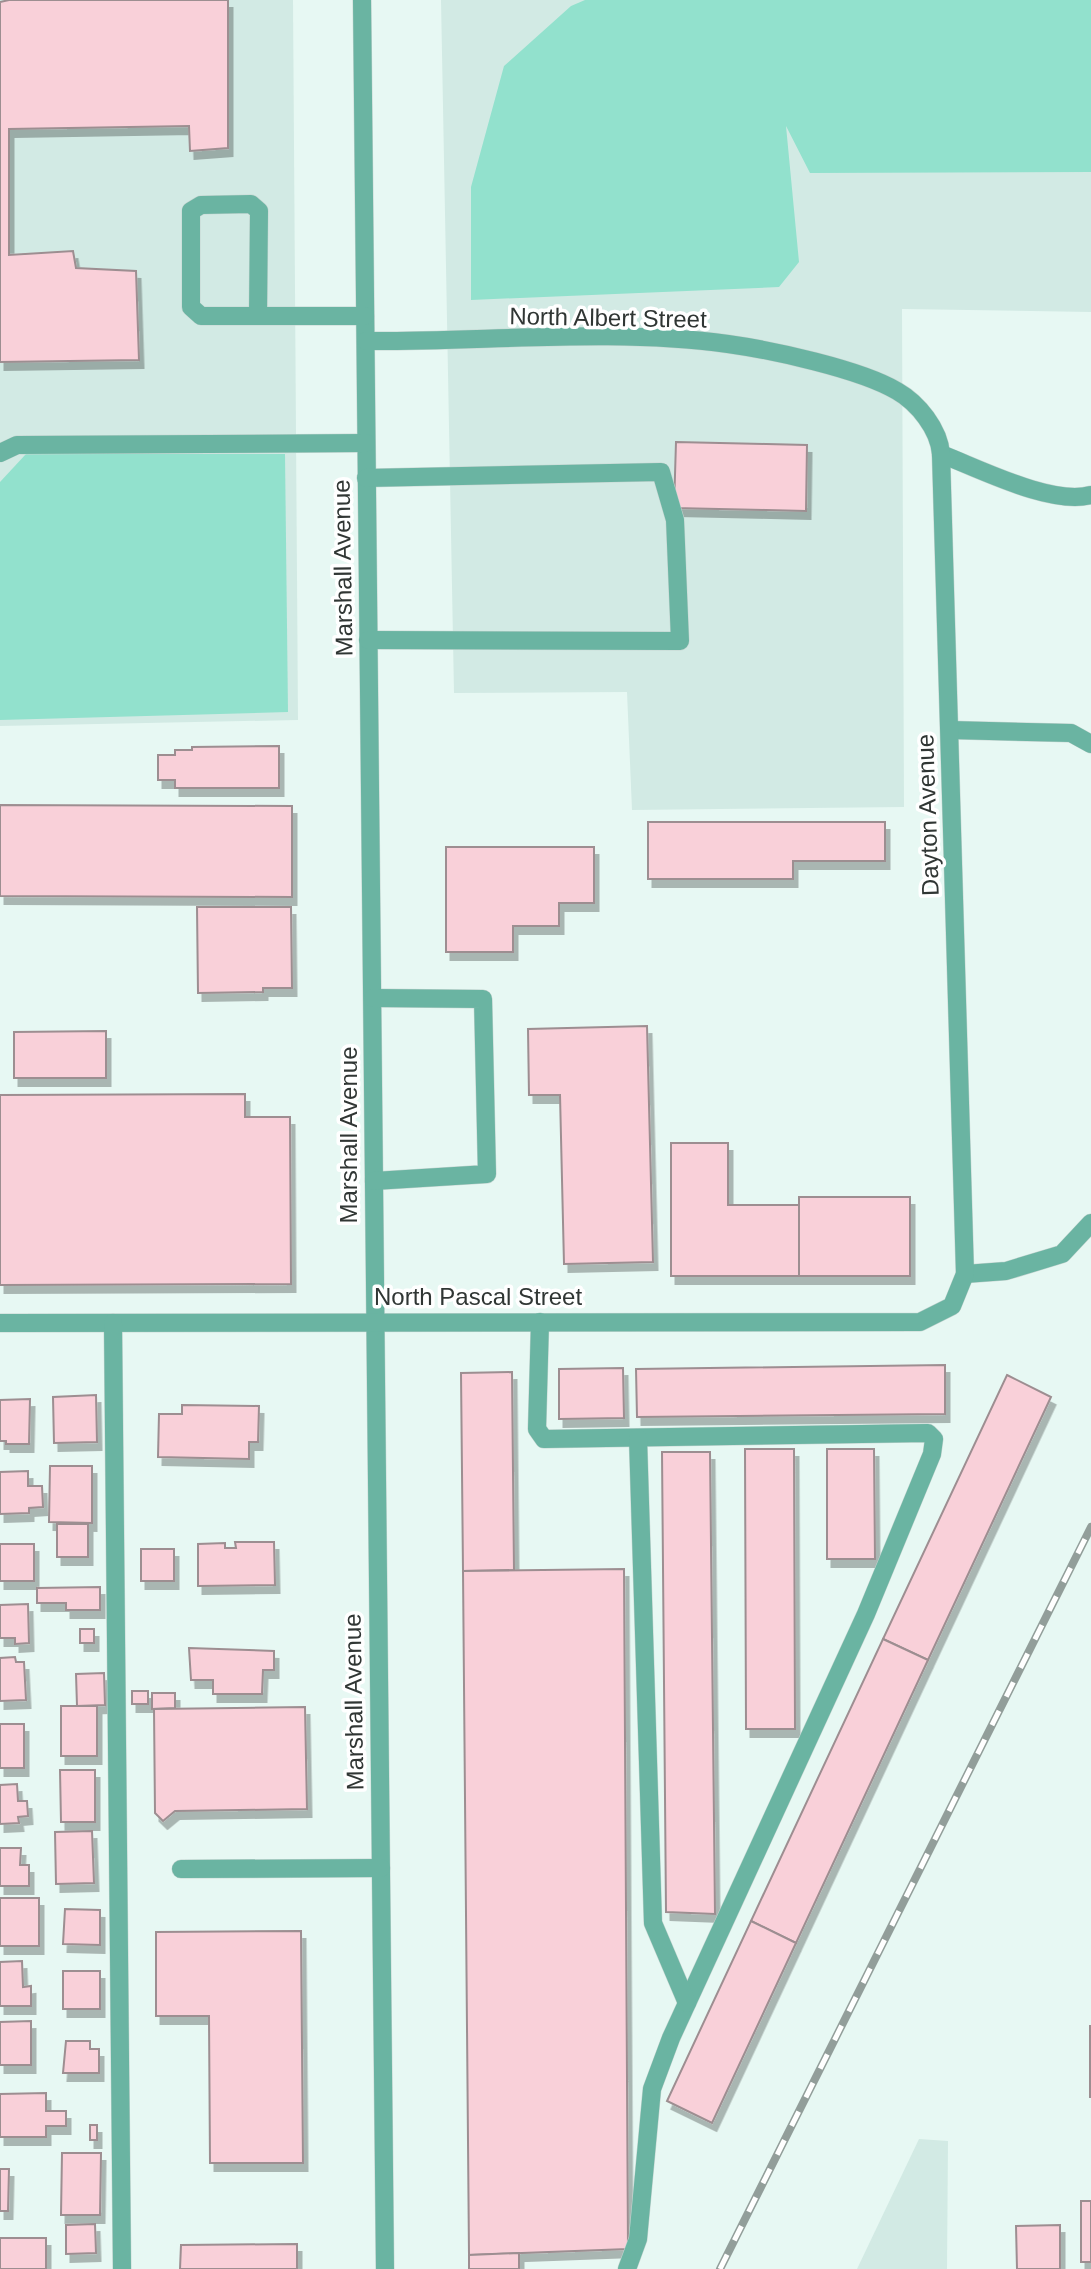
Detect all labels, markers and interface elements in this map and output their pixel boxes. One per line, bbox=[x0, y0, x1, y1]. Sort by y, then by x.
street label: North Albert Street bbox=[509, 302, 707, 333]
street label: Marshall Avenue bbox=[327, 479, 358, 657]
street label: Dayton Avenue bbox=[911, 733, 944, 897]
street label: Marshall Avenue bbox=[335, 1047, 362, 1224]
street label: North Pascal Street bbox=[374, 1283, 582, 1310]
street label: Marshall Avenue bbox=[338, 1613, 369, 1791]

